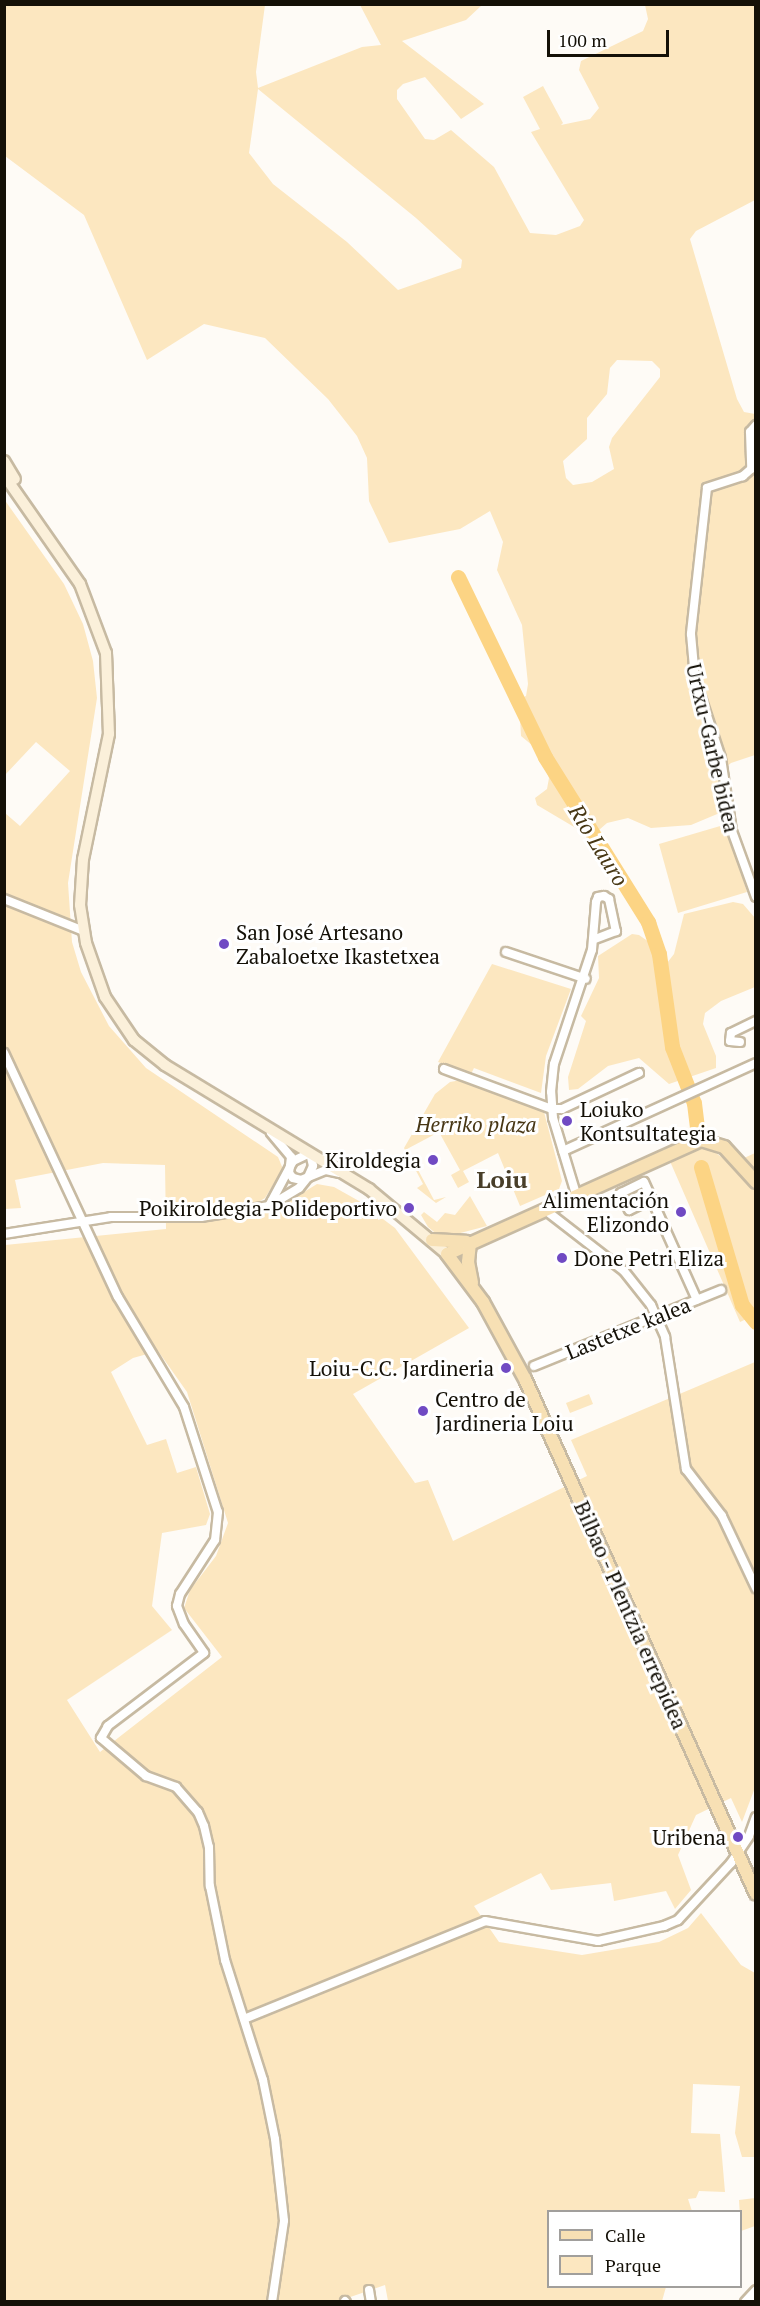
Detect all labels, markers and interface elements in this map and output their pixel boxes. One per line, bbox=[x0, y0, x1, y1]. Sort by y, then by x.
scale bar bbox=[550, 18, 672, 56]
text: 100 m bbox=[558, 28, 607, 52]
street label: Urtxu-Garbe bidea bbox=[681, 661, 745, 835]
water label: Río Lauro bbox=[564, 799, 634, 891]
place label: San José Artesano Zabaloetxe Ikastetxea bbox=[236, 919, 440, 969]
marker: San José Artesano Zabaloetxe Ikastetxea bbox=[217, 937, 231, 951]
place label: Loiuko Kontsultategia bbox=[580, 1096, 717, 1146]
park label: Herriko plaza bbox=[415, 1111, 537, 1137]
marker: Loiuko Kontsultategia bbox=[558, 1112, 576, 1130]
place label: Kiroldegia bbox=[325, 1147, 421, 1173]
marker: Kiroldegia bbox=[426, 1153, 440, 1167]
district label: Loiu bbox=[476, 1166, 528, 1194]
place label: Alimentación Elizondo bbox=[542, 1187, 669, 1237]
place label: Poikiroldegia-Polideportivo bbox=[139, 1195, 397, 1221]
marker: Poikiroldegia-Polideportivo bbox=[402, 1201, 416, 1215]
marker: Alimentación Elizondo bbox=[674, 1205, 688, 1219]
place label: Done Petri Eliza bbox=[574, 1245, 724, 1271]
marker: Done Petri Eliza bbox=[555, 1251, 569, 1265]
street label: Lastetxe kalea bbox=[562, 1291, 694, 1365]
place label: Loiu-C.C. Jardineria bbox=[308, 1355, 494, 1381]
marker: Loiu-C.C. Jardineria bbox=[499, 1361, 513, 1375]
place label: Centro de Jardineria Loiu bbox=[435, 1386, 573, 1436]
marker: Centro de Jardineria Loiu bbox=[416, 1404, 430, 1418]
street label: Bilbao - Plentzia errepidea bbox=[569, 1496, 693, 1734]
place label: Uribena bbox=[652, 1824, 726, 1850]
marker: Uribena bbox=[731, 1830, 745, 1844]
legend bbox=[547, 2210, 742, 2288]
text: Calle bbox=[605, 2223, 646, 2247]
text: Parque bbox=[605, 2253, 661, 2277]

